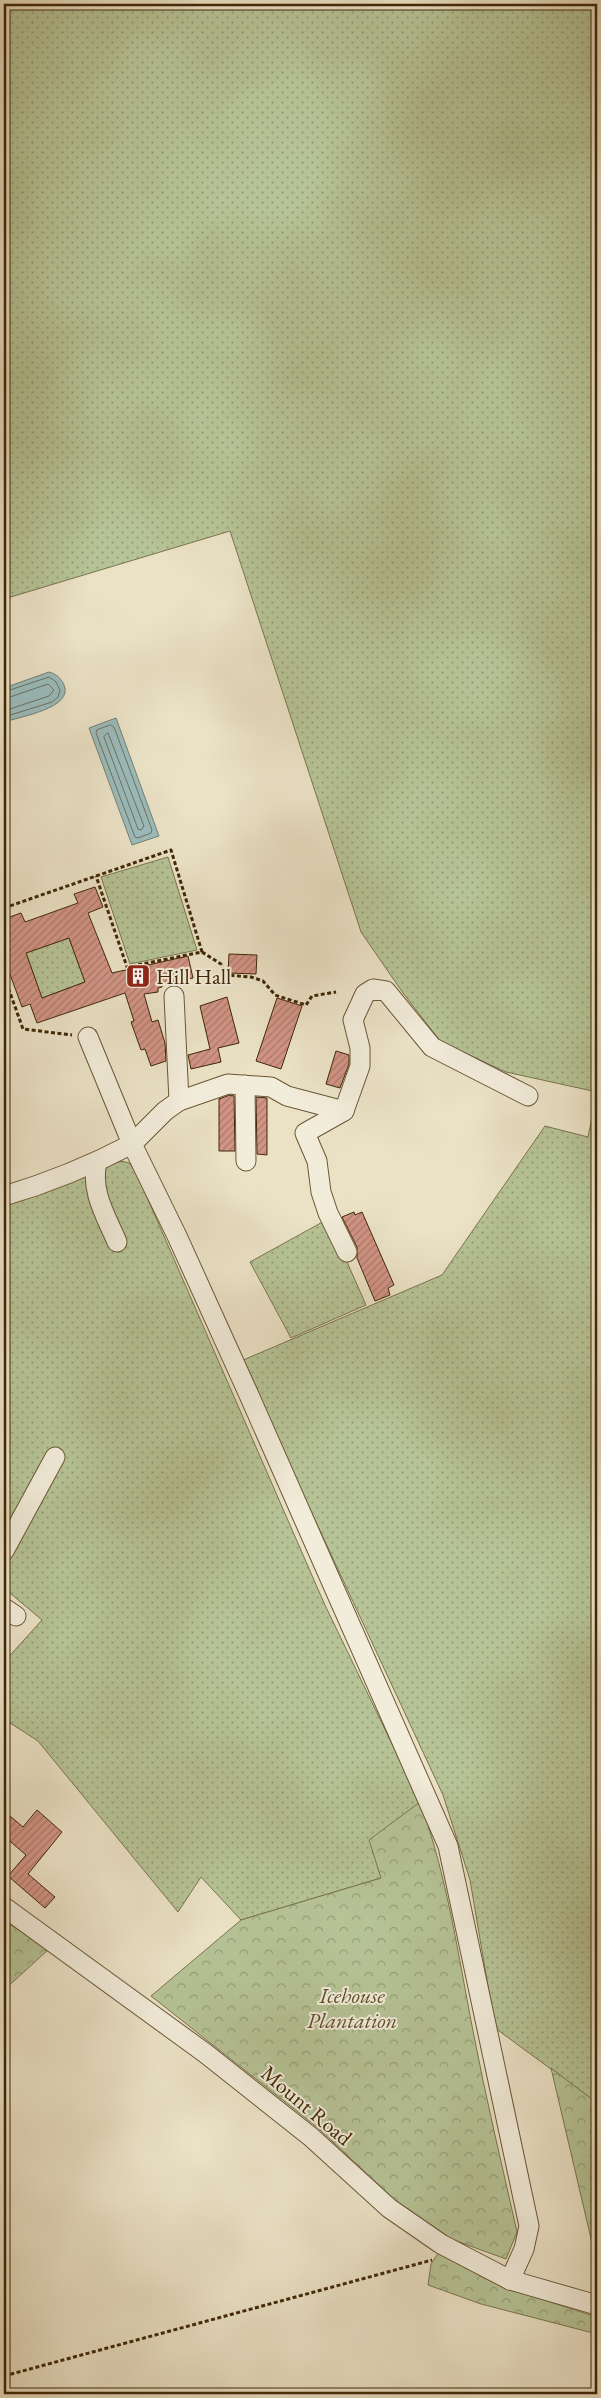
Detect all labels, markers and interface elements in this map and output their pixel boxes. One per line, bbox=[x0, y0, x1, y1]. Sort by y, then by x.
place label: Hill Hall bbox=[156, 962, 231, 991]
building icon: Hill Hall bbox=[125, 963, 151, 989]
park label: Icehouse Plantation bbox=[307, 1981, 397, 2035]
street label: Mount Road bbox=[255, 2059, 359, 2153]

